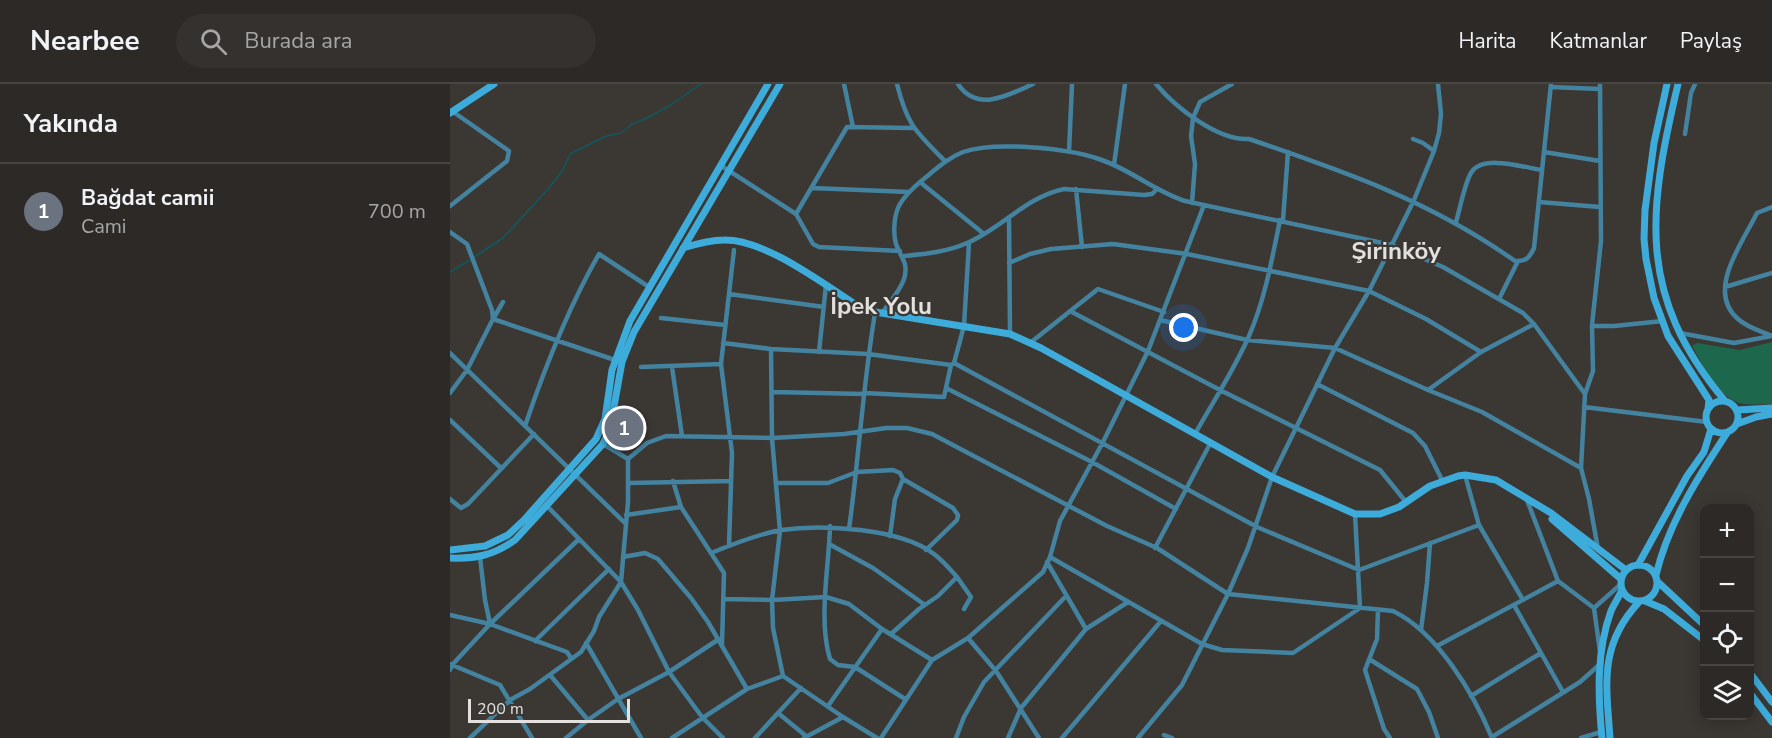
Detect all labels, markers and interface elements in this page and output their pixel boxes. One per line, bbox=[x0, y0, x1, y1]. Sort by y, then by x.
search box bbox=[176, 14, 596, 68]
text: Nearbee bbox=[30, 22, 140, 60]
icon: search bbox=[197, 25, 230, 58]
text: Burada ara bbox=[245, 26, 352, 56]
text: Harita bbox=[1458, 27, 1516, 55]
text: Katmanlar bbox=[1549, 27, 1647, 55]
text: Paylaş bbox=[1680, 27, 1742, 55]
text: Yakında bbox=[24, 106, 118, 141]
text: Bağdat camii bbox=[81, 183, 214, 213]
text: 1 bbox=[38, 198, 50, 225]
text: 700 m bbox=[368, 198, 426, 225]
text: Cami bbox=[81, 213, 127, 240]
district label: Şirinköy bbox=[1351, 235, 1441, 267]
district label: İpek Yolu bbox=[830, 290, 932, 322]
your location bbox=[1169, 313, 1198, 342]
pin: 1 bbox=[604, 406, 644, 450]
map controls bbox=[1700, 504, 1754, 720]
button: + bbox=[1700, 504, 1754, 558]
button: − bbox=[1700, 558, 1754, 612]
button: locate bbox=[1700, 612, 1754, 666]
button: layers bbox=[1700, 666, 1754, 720]
scale bar bbox=[468, 696, 630, 724]
text: 200 m bbox=[477, 698, 524, 720]

